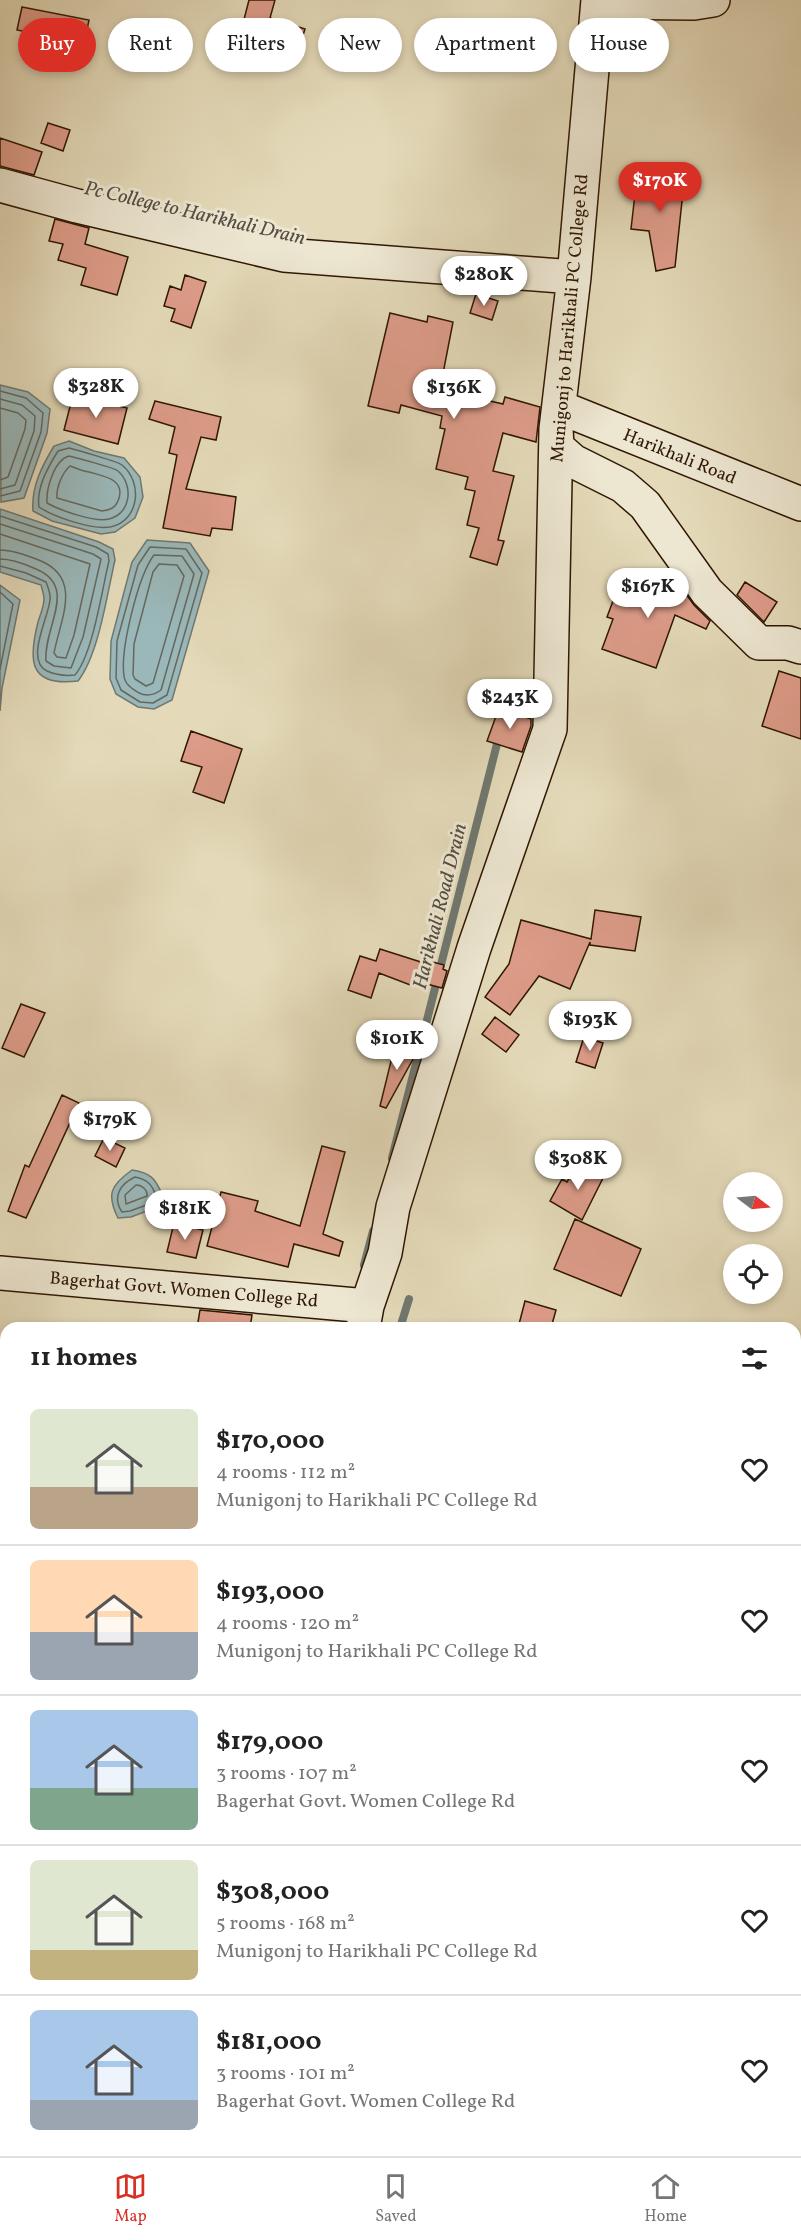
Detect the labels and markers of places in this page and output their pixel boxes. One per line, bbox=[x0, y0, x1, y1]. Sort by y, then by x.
pin: $170K bbox=[618, 162, 702, 213]
pin: $280K bbox=[442, 256, 526, 307]
pin: $328K bbox=[54, 368, 138, 419]
pin: $136K bbox=[412, 369, 496, 420]
pin: $167K bbox=[606, 568, 690, 619]
pin: $243K bbox=[468, 679, 552, 730]
pin: $193K bbox=[548, 1001, 632, 1052]
pin: $101K bbox=[355, 1020, 439, 1071]
pin: $179K bbox=[68, 1101, 152, 1152]
pin: $308K bbox=[536, 1140, 620, 1191]
pin: $181K bbox=[143, 1190, 227, 1241]

